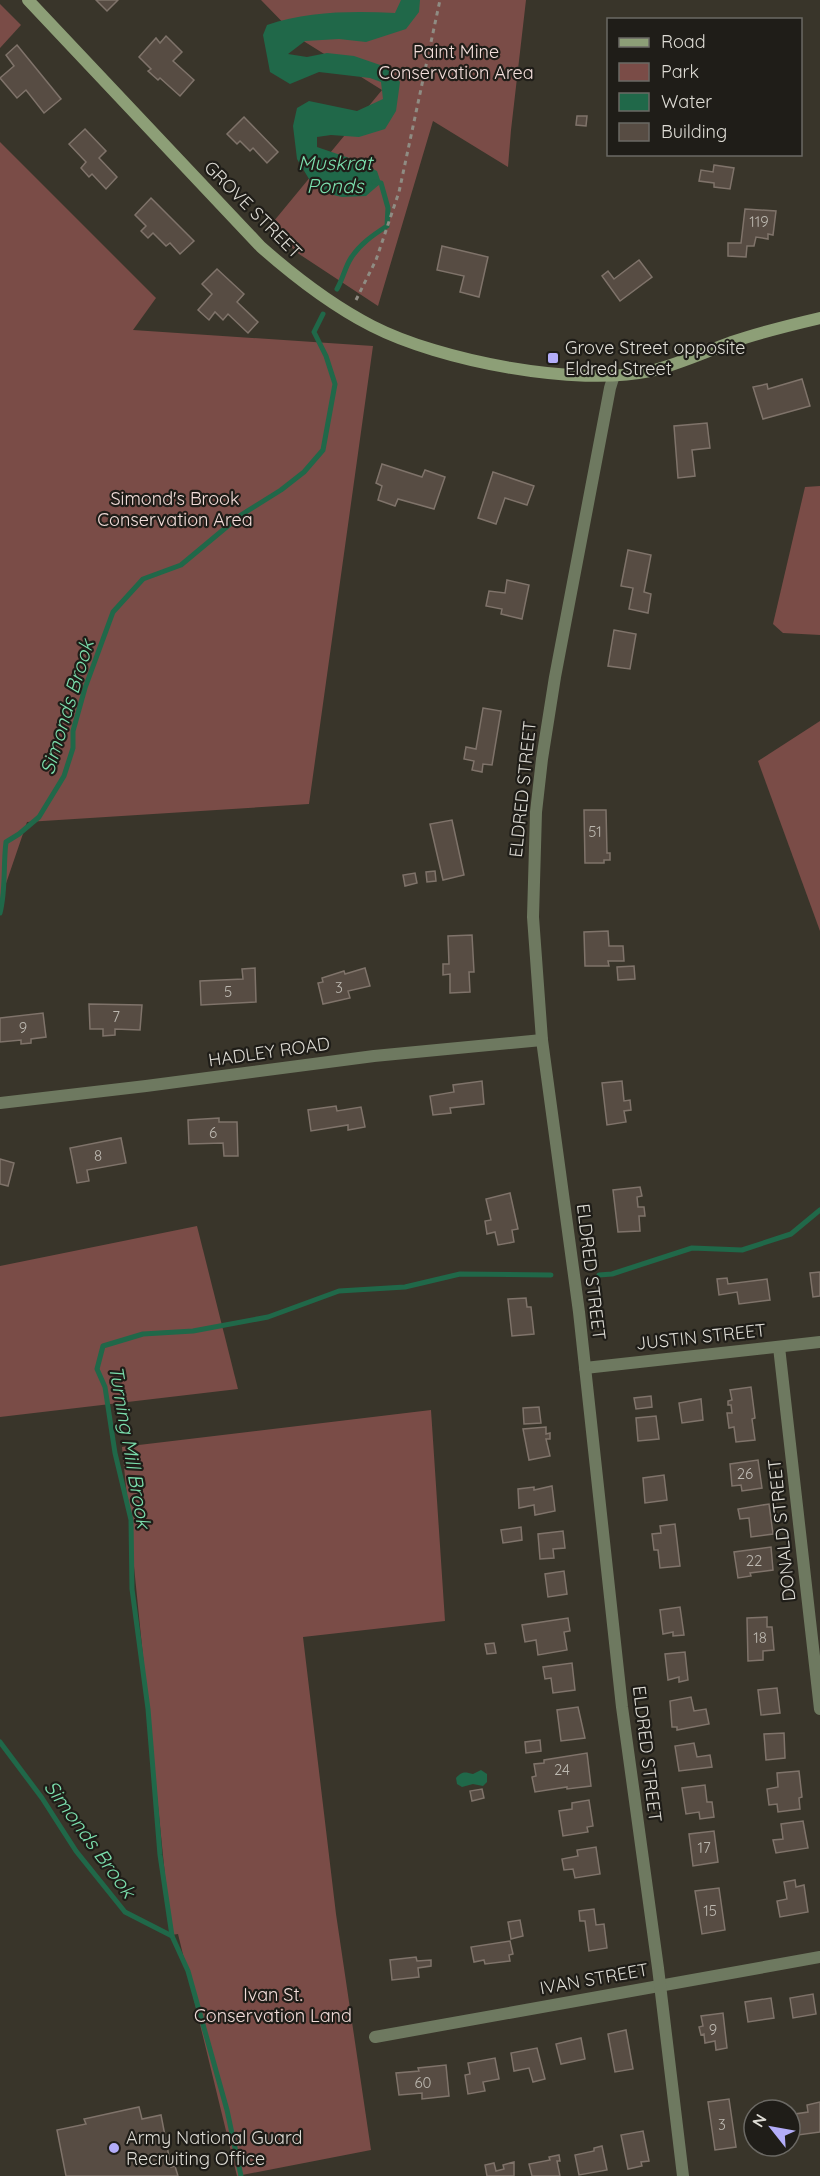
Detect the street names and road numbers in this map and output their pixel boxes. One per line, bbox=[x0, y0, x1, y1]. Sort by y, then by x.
street label: GROVE STREET bbox=[199, 156, 307, 264]
street label: ELDRED STREET bbox=[504, 719, 541, 858]
street label: HADLEY ROAD bbox=[207, 1032, 331, 1071]
street label: ELDRED STREET bbox=[572, 1202, 611, 1342]
street label: JUSTIN STREET bbox=[635, 1318, 767, 1355]
street label: DONALD STREET bbox=[763, 1457, 800, 1603]
street label: ELDRED STREET bbox=[628, 1684, 667, 1824]
street label: IVAN STREET bbox=[538, 1958, 650, 1999]

